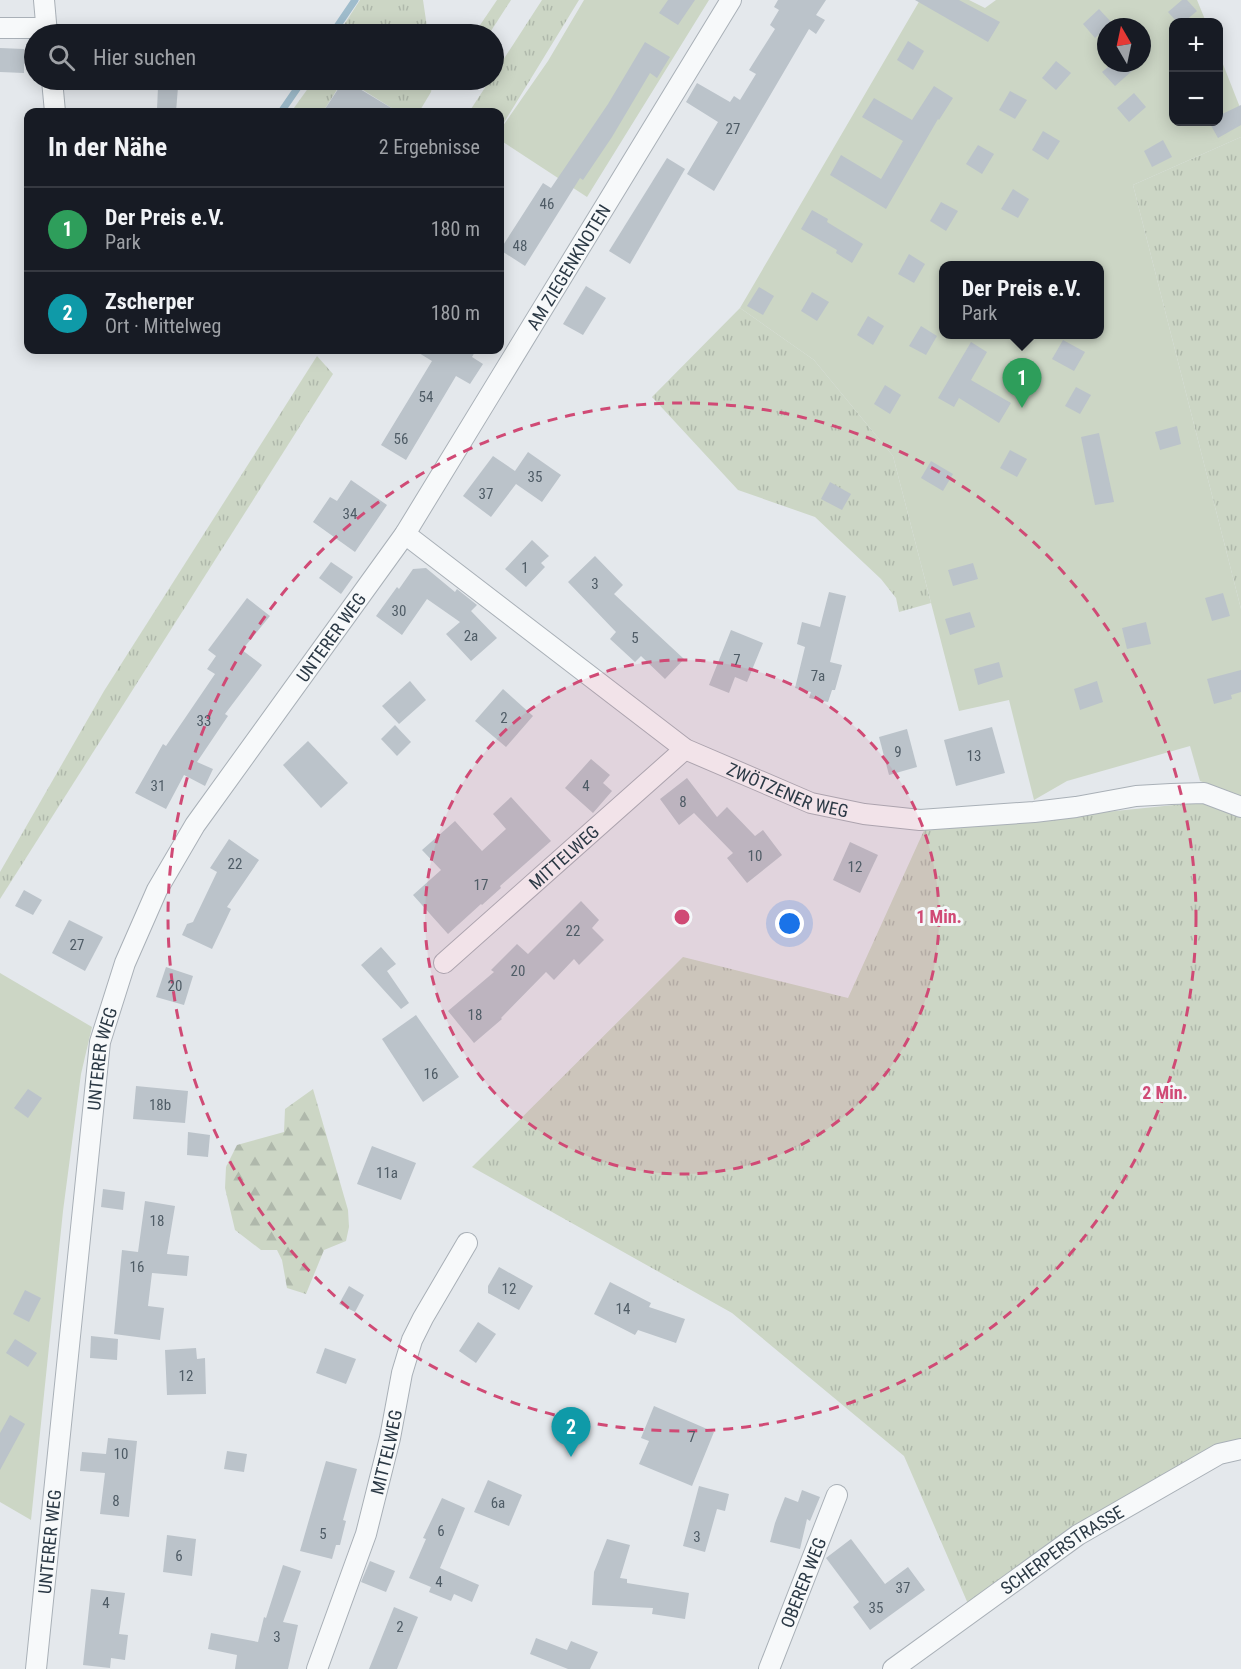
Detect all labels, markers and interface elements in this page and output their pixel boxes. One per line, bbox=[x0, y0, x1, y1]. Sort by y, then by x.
north arrow bbox=[1097, 18, 1151, 72]
map controls bbox=[1169, 18, 1223, 126]
button: + bbox=[1169, 18, 1223, 72]
search box bbox=[24, 24, 504, 90]
icon: search bbox=[45, 41, 78, 74]
text: Hier suchen bbox=[93, 45, 196, 70]
button: − bbox=[1169, 72, 1223, 126]
house number: 27 bbox=[726, 120, 740, 138]
text: In der Nähe bbox=[48, 132, 167, 162]
text: 2 Ergebnisse bbox=[379, 135, 480, 159]
house number: 46 bbox=[540, 195, 554, 213]
street label: AM ZIEGENKNOTEN bbox=[522, 200, 614, 333]
text: Der Preis e.V. bbox=[105, 205, 225, 230]
text: 1 bbox=[62, 217, 73, 241]
text: 180 m bbox=[431, 217, 480, 241]
text: Park bbox=[105, 230, 141, 254]
house number: 48 bbox=[513, 237, 527, 255]
popup bbox=[939, 261, 1104, 339]
text: Der Preis e.V. bbox=[962, 276, 1081, 301]
text: Zscherper bbox=[105, 289, 194, 314]
text: 2 bbox=[62, 301, 73, 325]
text: 180 m bbox=[431, 301, 480, 325]
text: Park bbox=[962, 301, 997, 325]
text: Ort · Mittelweg bbox=[105, 314, 221, 338]
pin: 1 bbox=[1002, 358, 1042, 408]
house number: 54 bbox=[419, 388, 433, 406]
house number: 56 bbox=[394, 430, 408, 448]
house number: 35 bbox=[528, 468, 542, 486]
house number: 37 bbox=[479, 485, 493, 503]
house number: 34 bbox=[343, 505, 357, 523]
house number: 1 bbox=[521, 559, 529, 577]
house number: 3 bbox=[591, 575, 599, 593]
street label: UNTERER WEG bbox=[291, 588, 370, 686]
house number: 30 bbox=[392, 602, 406, 620]
house number: 2a bbox=[464, 627, 478, 645]
house number: 5 bbox=[631, 629, 639, 647]
house number: 7 bbox=[733, 651, 741, 669]
house number: 7a bbox=[811, 667, 825, 685]
house number: 2 bbox=[500, 709, 508, 727]
house number: 33 bbox=[197, 712, 211, 730]
house number: 9 bbox=[894, 743, 902, 761]
house number: 13 bbox=[967, 747, 981, 765]
street label: ZWÖTZENER WEG bbox=[724, 758, 851, 821]
house number: 31 bbox=[151, 777, 165, 795]
house number: 4 bbox=[582, 777, 590, 795]
house number: 8 bbox=[679, 793, 687, 811]
street label: MITTELWEG bbox=[524, 820, 603, 893]
house number: 10 bbox=[748, 847, 762, 865]
house number: 22 bbox=[228, 855, 242, 873]
house number: 12 bbox=[848, 858, 862, 876]
house number: 17 bbox=[474, 876, 488, 894]
text: 1 Min. bbox=[916, 906, 962, 927]
centre of rings bbox=[672, 907, 692, 927]
your location bbox=[775, 909, 804, 938]
house number: 22 bbox=[566, 922, 580, 940]
house number: 27 bbox=[70, 936, 84, 954]
house number: 20 bbox=[511, 962, 525, 980]
house number: 20 bbox=[168, 977, 182, 995]
street label: UNTERER WEG bbox=[83, 1004, 121, 1111]
house number: 18 bbox=[468, 1006, 482, 1024]
house number: 16 bbox=[424, 1065, 438, 1083]
text: 2 Min. bbox=[1142, 1082, 1188, 1103]
house number: 18b bbox=[149, 1096, 171, 1114]
house number: 11a bbox=[376, 1164, 398, 1182]
house number: 18 bbox=[150, 1212, 164, 1230]
house number: 16 bbox=[130, 1258, 144, 1276]
house number: 12 bbox=[502, 1280, 516, 1298]
house number: 14 bbox=[616, 1300, 630, 1318]
house number: 12 bbox=[179, 1367, 193, 1385]
street label: MITTELWEG bbox=[366, 1408, 406, 1497]
pin: 2 bbox=[552, 1408, 590, 1457]
house number: 7 bbox=[688, 1428, 696, 1446]
house number: 10 bbox=[114, 1445, 128, 1463]
street label: UNTERER WEG bbox=[33, 1488, 65, 1595]
house number: 8 bbox=[112, 1492, 120, 1510]
house number: 6a bbox=[491, 1494, 505, 1512]
street label: SCHERPERSTRASSE bbox=[996, 1501, 1127, 1598]
house number: 6 bbox=[437, 1522, 445, 1540]
house number: 5 bbox=[319, 1525, 327, 1543]
house number: 3 bbox=[693, 1528, 701, 1546]
street label: OBERER WEG bbox=[776, 1534, 830, 1631]
house number: 6 bbox=[175, 1547, 183, 1565]
house number: 4 bbox=[435, 1573, 443, 1591]
house number: 37 bbox=[896, 1579, 910, 1597]
house number: 4 bbox=[102, 1594, 110, 1612]
house number: 35 bbox=[869, 1599, 883, 1617]
house number: 2 bbox=[396, 1618, 404, 1636]
house number: 3 bbox=[273, 1628, 281, 1646]

